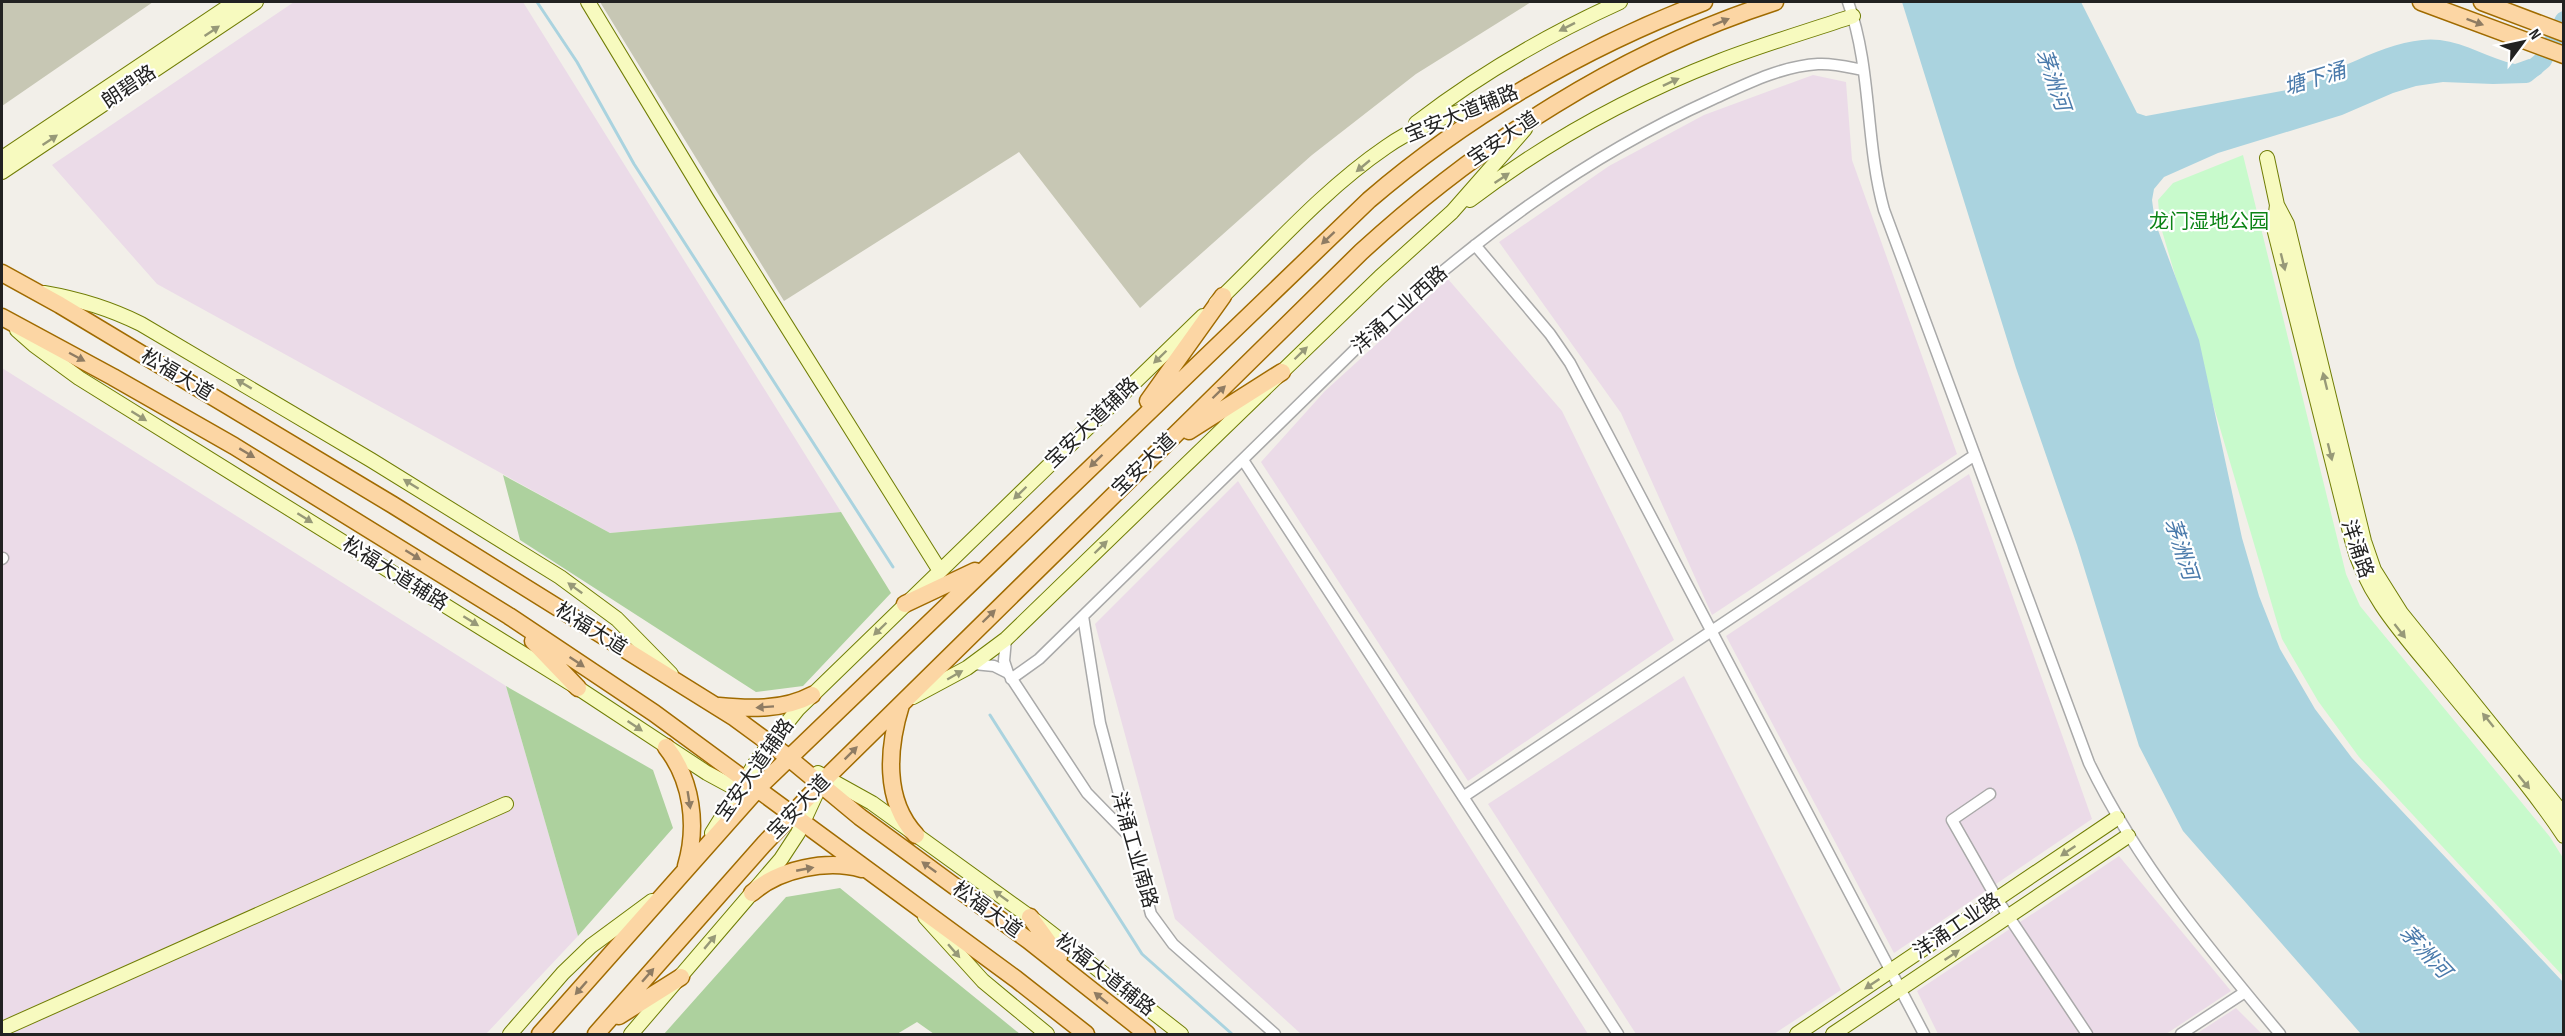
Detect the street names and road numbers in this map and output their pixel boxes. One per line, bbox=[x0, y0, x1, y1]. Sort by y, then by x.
street label: 朗碧路 bbox=[97, 60, 161, 114]
street label: 宝安大道辅路 bbox=[1402, 80, 1522, 148]
street label: 宝安大道 bbox=[1463, 107, 1543, 171]
street label: 洋涌工业西路 bbox=[1347, 261, 1453, 359]
street label: 松福大道 bbox=[137, 344, 217, 406]
street label: 宝安大道辅路 bbox=[1041, 373, 1143, 473]
street label: 宝安大道 bbox=[1107, 429, 1181, 501]
street label: 洋涌路 bbox=[2336, 517, 2378, 581]
street label: 松福大道辅路 bbox=[338, 532, 452, 616]
street label: 松福大道 bbox=[551, 598, 631, 660]
street label: 宝安大道辅路 bbox=[711, 714, 799, 826]
street label: 宝安大道 bbox=[763, 770, 835, 844]
street label: 洋涌工业南路 bbox=[1106, 789, 1162, 911]
street label: 松福大道 bbox=[948, 877, 1026, 943]
street label: 洋涌工业路 bbox=[1909, 888, 2005, 964]
street label: 松福大道辅路 bbox=[1050, 929, 1160, 1021]

